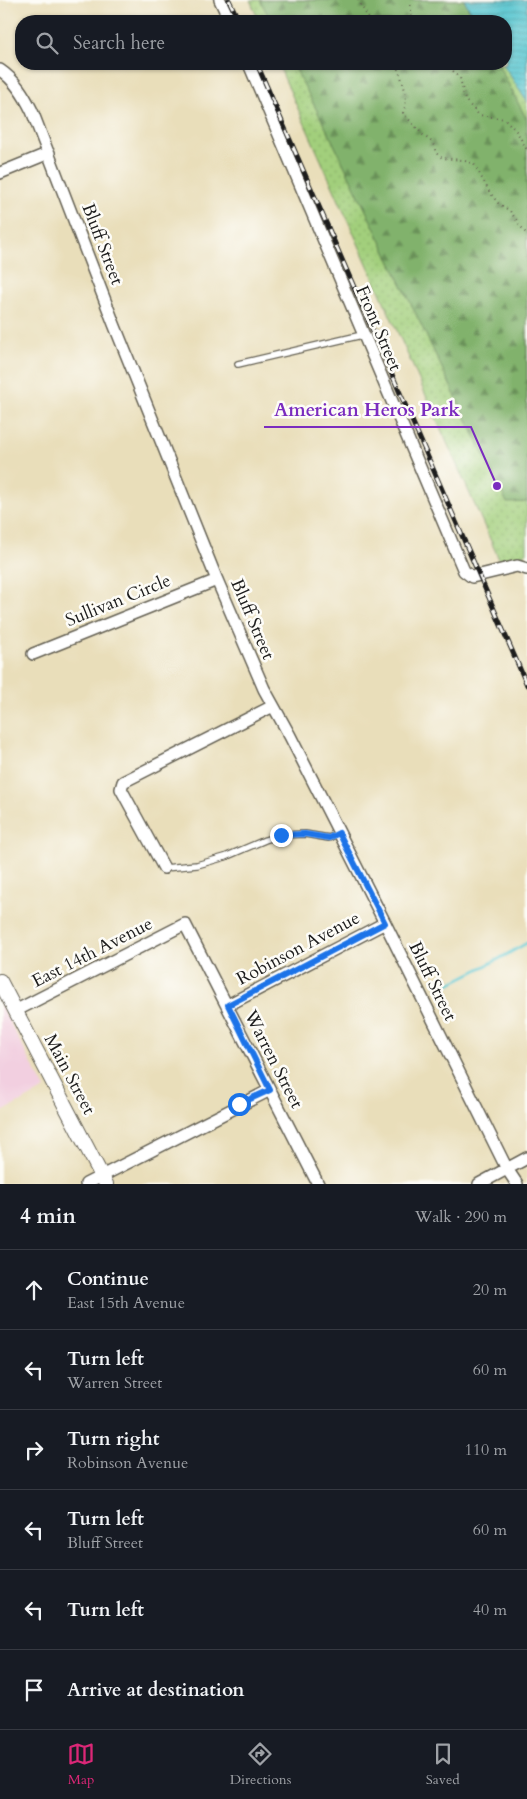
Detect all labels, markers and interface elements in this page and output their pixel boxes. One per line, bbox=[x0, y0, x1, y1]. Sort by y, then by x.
search box bbox=[15, 15, 512, 70]
icon: search bbox=[33, 29, 61, 57]
text: Search here bbox=[73, 30, 165, 56]
street label: Bluff Street bbox=[76, 200, 130, 289]
street label: Front Street bbox=[349, 282, 408, 375]
callout: American Heros Park bbox=[264, 393, 471, 427]
text: American Heros Park bbox=[274, 397, 460, 423]
street label: Sullivan Circle bbox=[62, 568, 175, 633]
street label: Bluff Street bbox=[224, 575, 281, 664]
route end bbox=[270, 824, 293, 847]
street label: Robinson Avenue bbox=[232, 905, 364, 991]
street label: East 14th Avenue bbox=[27, 911, 157, 994]
street label: Bluff Street bbox=[403, 937, 463, 1025]
street label: Warren Street bbox=[238, 1005, 309, 1113]
street label: Main Street bbox=[38, 1029, 101, 1119]
route start bbox=[228, 1093, 251, 1116]
text: 4 min bbox=[20, 1202, 76, 1231]
text: Walk · 290 m bbox=[415, 1206, 507, 1228]
text: Continue bbox=[67, 1266, 149, 1292]
icon: ahead bbox=[20, 1276, 48, 1304]
text: 20 m bbox=[473, 1279, 507, 1301]
text: East 15th Avenue bbox=[67, 1292, 185, 1314]
text: Turn left bbox=[67, 1346, 144, 1372]
icon: left bbox=[20, 1356, 48, 1384]
text: 60 m bbox=[473, 1359, 507, 1381]
text: Warren Street bbox=[67, 1372, 162, 1394]
text: Turn right bbox=[67, 1426, 159, 1452]
icon: right bbox=[20, 1436, 48, 1464]
text: 110 m bbox=[465, 1439, 507, 1461]
text: Robinson Avenue bbox=[67, 1452, 188, 1474]
text: Turn left bbox=[67, 1506, 144, 1532]
icon: left bbox=[20, 1516, 48, 1544]
text: 60 m bbox=[473, 1519, 507, 1541]
text: Bluff Street bbox=[67, 1532, 143, 1554]
icon: left bbox=[20, 1596, 48, 1624]
text: Turn left bbox=[67, 1597, 144, 1623]
text: 40 m bbox=[473, 1599, 507, 1621]
icon: arrive bbox=[20, 1676, 48, 1704]
text: Arrive at destination bbox=[67, 1677, 244, 1703]
tab: Map bbox=[67, 1740, 95, 1789]
tab: Directions bbox=[230, 1740, 291, 1789]
tab: Saved bbox=[426, 1740, 460, 1789]

